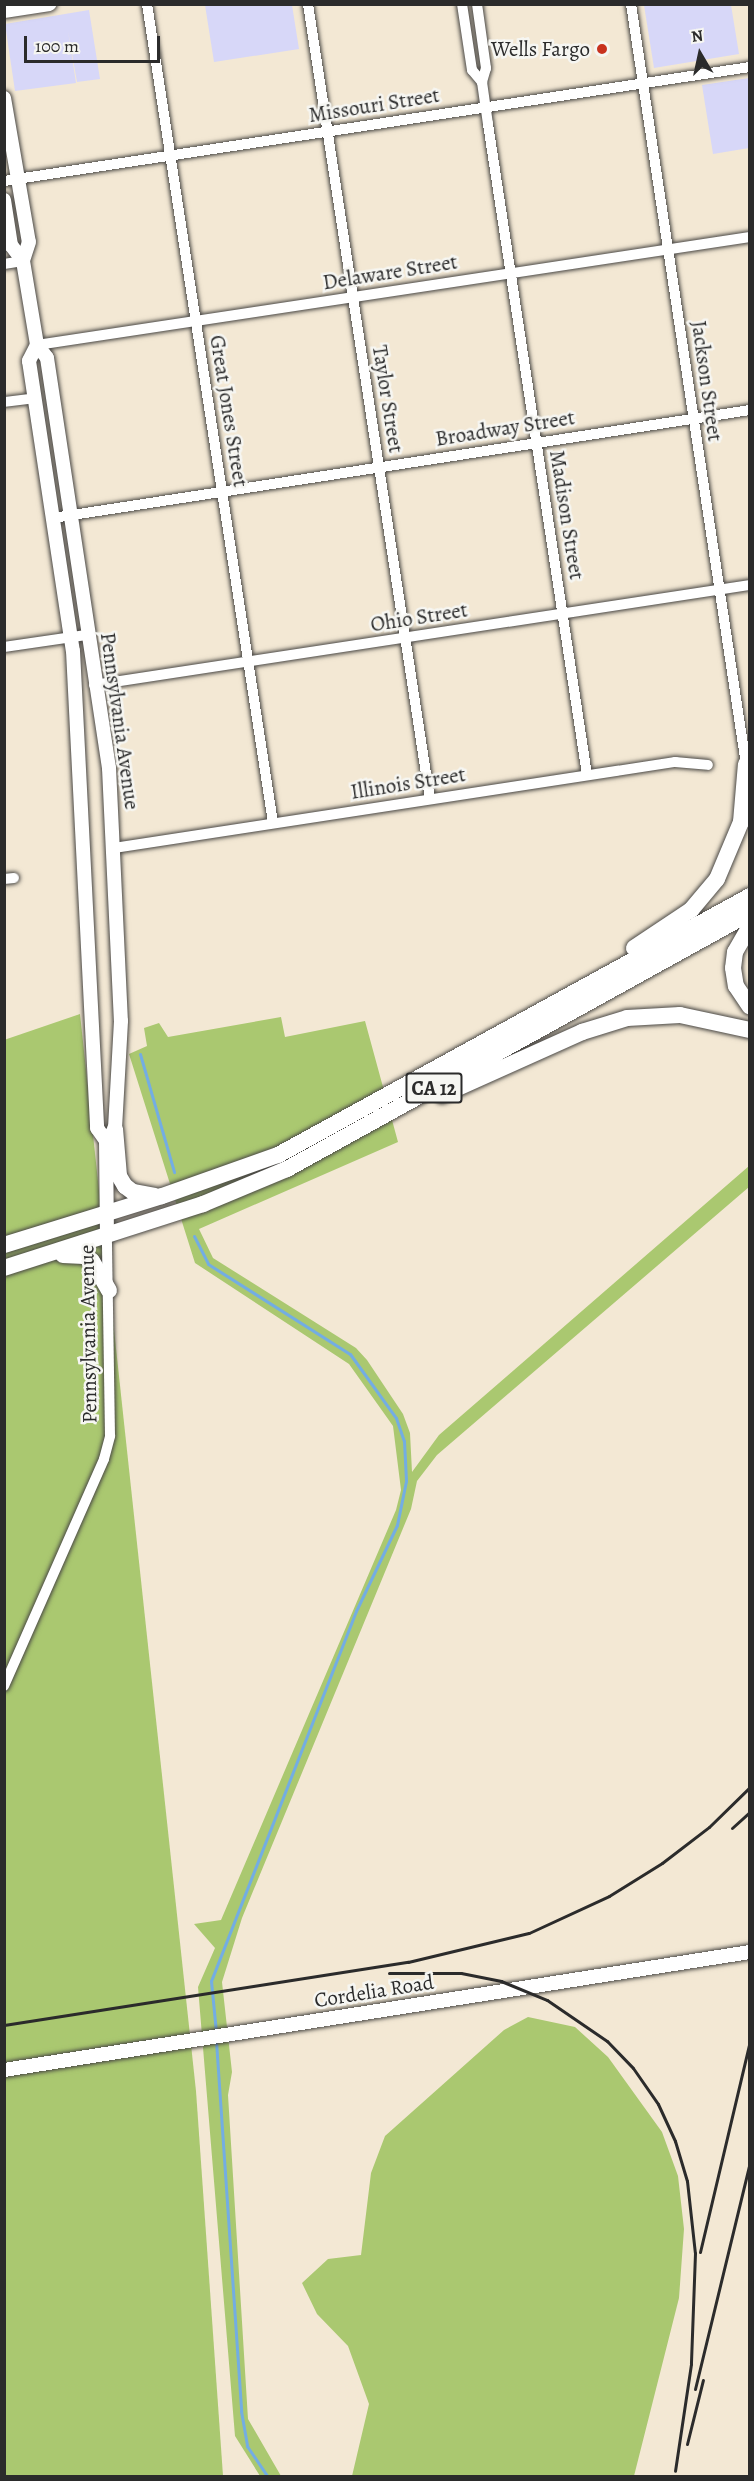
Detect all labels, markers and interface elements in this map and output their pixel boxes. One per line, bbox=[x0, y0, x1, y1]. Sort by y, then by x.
scale bar bbox=[27, 24, 164, 62]
north arrow bbox=[670, 24, 730, 84]
text: N bbox=[690, 24, 705, 48]
text: 100 m bbox=[35, 34, 79, 58]
place label: Wells Fargo bbox=[491, 36, 590, 62]
marker: Wells Fargo bbox=[595, 42, 609, 56]
street label: Missouri Street bbox=[307, 82, 441, 128]
street label: Delaware Street bbox=[321, 249, 459, 295]
street label: Jackson Street bbox=[686, 319, 728, 443]
street label: Great Jones Street bbox=[205, 333, 253, 489]
street label: Taylor Street bbox=[367, 343, 409, 455]
street label: Broadway Street bbox=[434, 405, 576, 451]
street label: Madison Street bbox=[544, 448, 590, 582]
street label: Ohio Street bbox=[369, 597, 469, 637]
street label: Pennsylvania Avenue bbox=[95, 631, 145, 811]
street label: Illinois Street bbox=[349, 761, 467, 805]
road number: CA 12 bbox=[404, 1071, 464, 1105]
street label: Pennsylvania Avenue bbox=[74, 1244, 102, 1424]
street label: Cordelia Road bbox=[313, 1969, 435, 2013]

